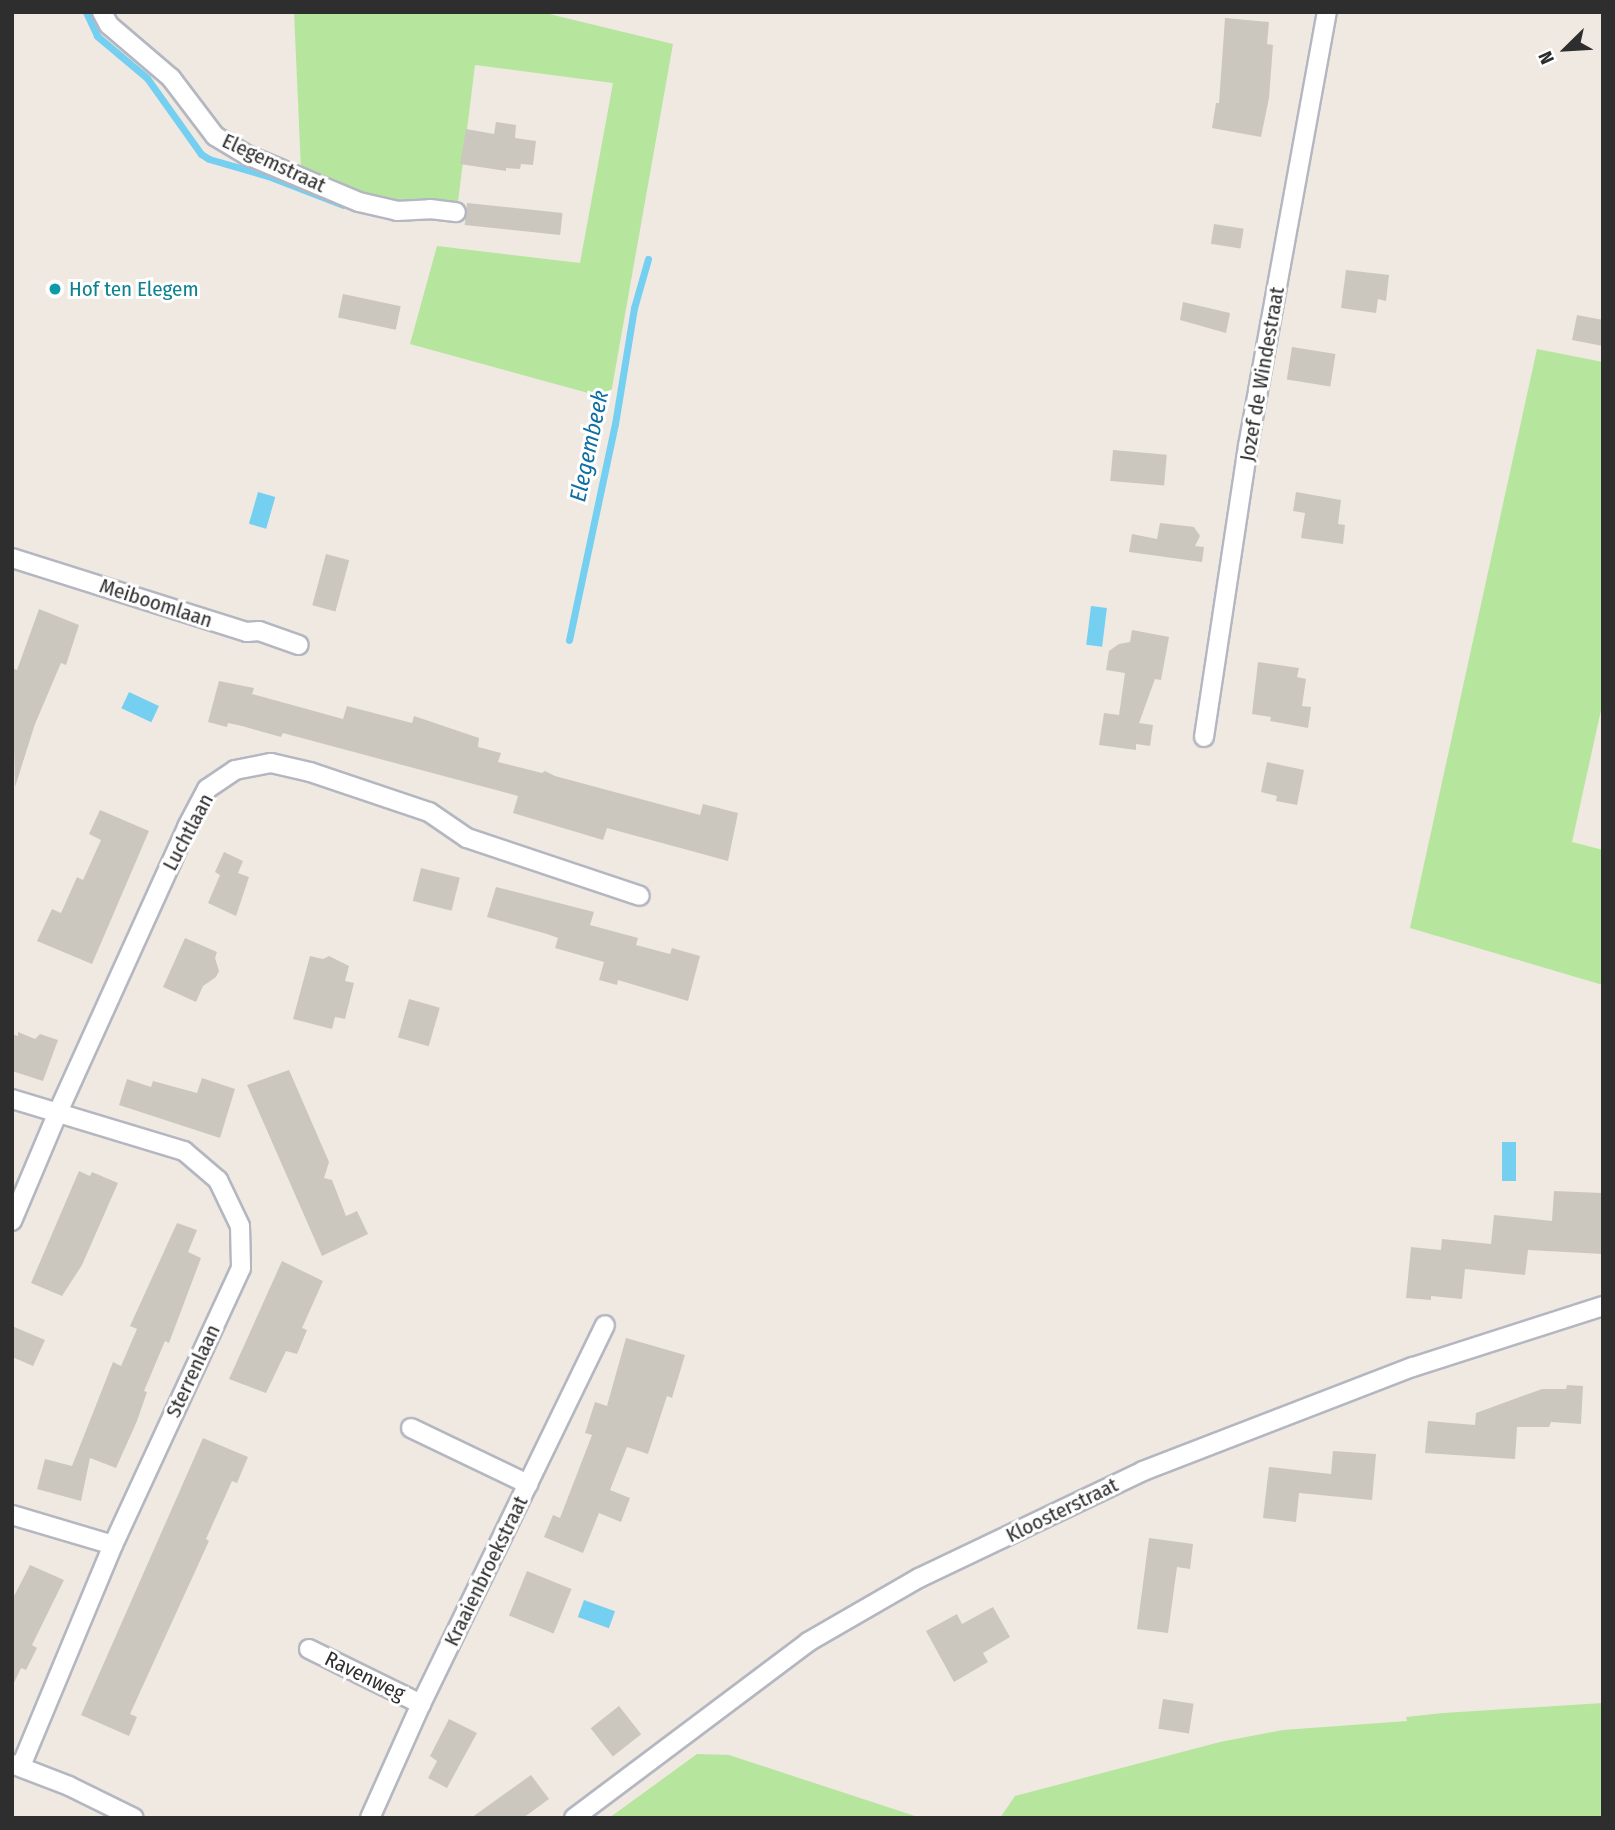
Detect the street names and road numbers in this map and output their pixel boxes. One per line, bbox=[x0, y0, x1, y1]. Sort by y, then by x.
street label: Elegemstraat bbox=[218, 128, 330, 198]
street label: Jozef de Windestraat bbox=[1234, 285, 1290, 463]
street label: Meiboomlaan bbox=[96, 573, 216, 633]
street label: Luchtlaan bbox=[157, 789, 219, 875]
street label: Sterrenlaan bbox=[160, 1320, 226, 1422]
street label: Kloosterstraat bbox=[1002, 1472, 1122, 1548]
street label: Kraaienbroekstraat bbox=[439, 1492, 533, 1650]
street label: Ravenweg bbox=[321, 1646, 409, 1706]

